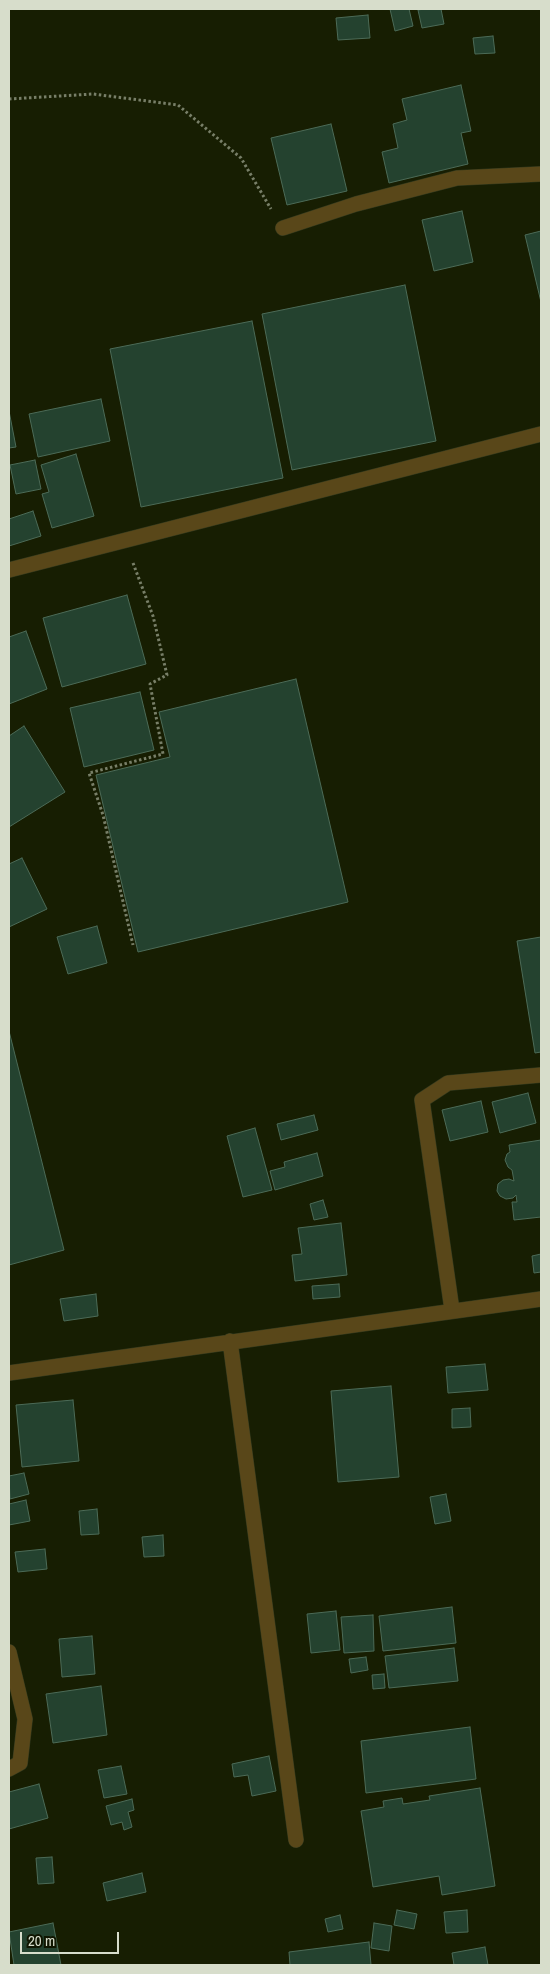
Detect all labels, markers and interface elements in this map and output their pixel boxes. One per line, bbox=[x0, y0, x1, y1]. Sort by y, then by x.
scale bar bbox=[22, 1922, 121, 1954]
text: 20 m bbox=[28, 1930, 55, 1951]

